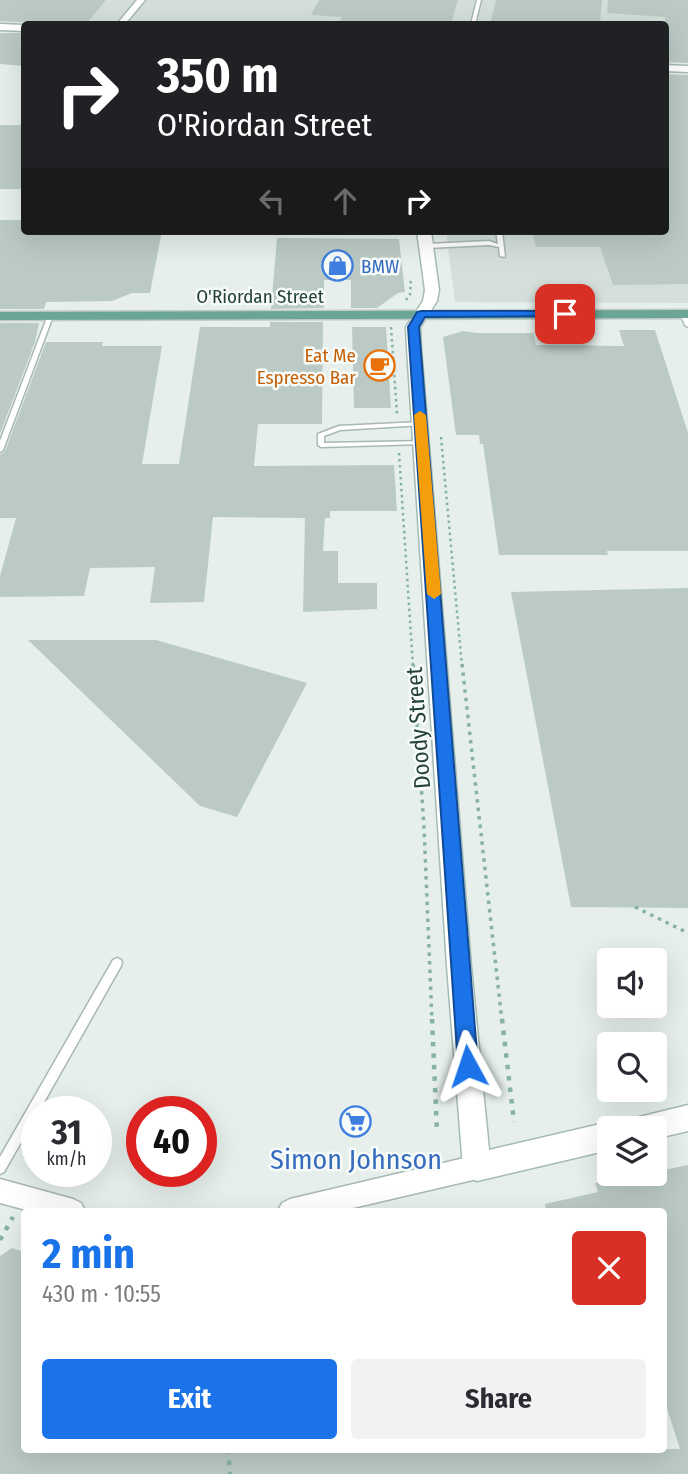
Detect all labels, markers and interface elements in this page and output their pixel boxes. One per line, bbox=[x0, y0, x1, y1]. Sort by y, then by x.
text: 350 m bbox=[157, 46, 279, 105]
icon: right bbox=[42, 49, 133, 140]
text: O'Riordan Street bbox=[157, 106, 372, 144]
icon: left bbox=[253, 182, 291, 220]
icon: ahead bbox=[326, 182, 364, 220]
icon: right bbox=[399, 182, 437, 220]
shop icon: BMW bbox=[321, 249, 355, 283]
place label: BMW bbox=[361, 255, 399, 278]
pin bbox=[535, 284, 595, 344]
street label: O'Riordan Street bbox=[196, 285, 325, 308]
icon: arrive bbox=[546, 295, 584, 333]
place label: Eat Me Espresso Bar bbox=[257, 344, 356, 389]
cafe icon: Eat Me Espresso Bar bbox=[362, 349, 396, 383]
street label: Doody Street bbox=[400, 666, 436, 790]
map controls bbox=[597, 948, 667, 1186]
button: sound bbox=[597, 948, 667, 1018]
position arrow bbox=[431, 1029, 505, 1103]
button: search bbox=[597, 1032, 667, 1102]
speed limit sign: 40 bbox=[126, 1096, 217, 1187]
supermarket icon: Simon Johnson bbox=[339, 1105, 373, 1139]
text: 31 bbox=[51, 1111, 82, 1153]
button: layers bbox=[597, 1116, 667, 1186]
place label: Simon Johnson bbox=[270, 1143, 442, 1176]
text: km/h bbox=[46, 1148, 87, 1170]
text: 2 min bbox=[42, 1229, 135, 1279]
button: close bbox=[572, 1231, 646, 1305]
text: 430 m · 10:55 bbox=[42, 1280, 161, 1308]
button: Exit bbox=[42, 1359, 337, 1439]
button: Share bbox=[351, 1359, 646, 1439]

